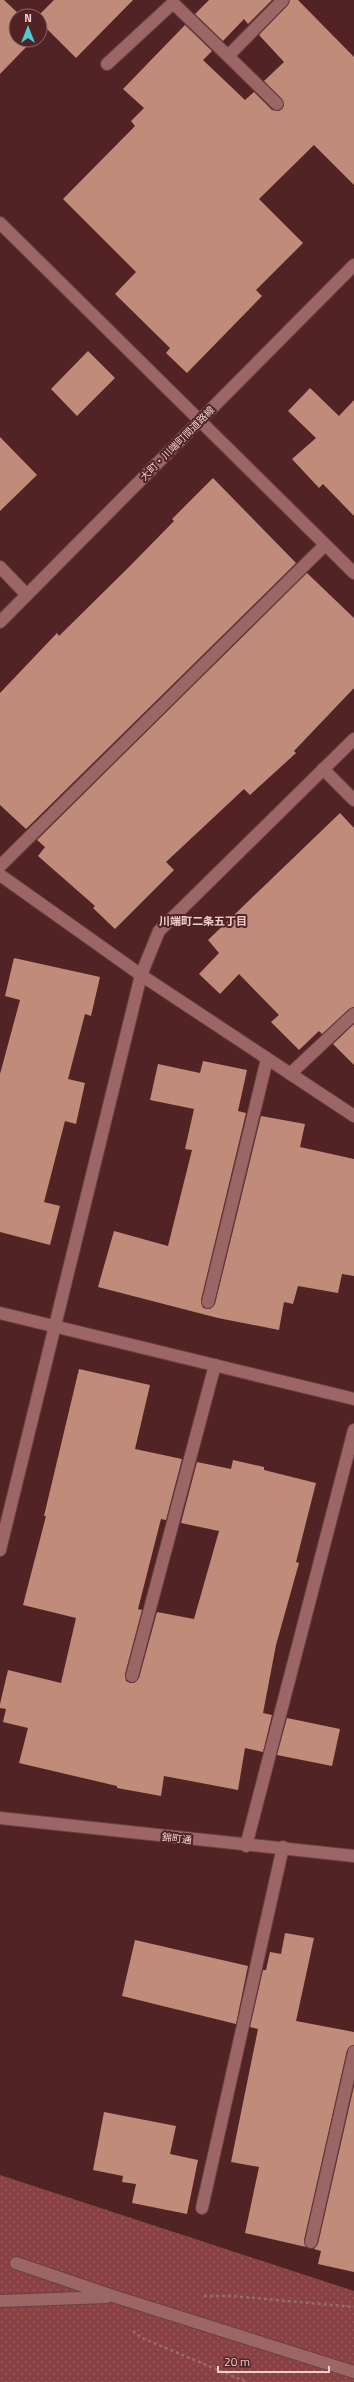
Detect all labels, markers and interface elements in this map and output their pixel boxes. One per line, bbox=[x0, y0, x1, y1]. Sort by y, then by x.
north arrow bbox=[8, 8, 48, 48]
text: N bbox=[24, 10, 32, 26]
street label: 大町・川端町間道路線 bbox=[137, 403, 218, 484]
district label: 川端町二条五丁目 bbox=[159, 913, 247, 929]
street label: 錦町通 bbox=[161, 1829, 193, 1848]
scale bar bbox=[218, 2348, 329, 2374]
text: 20 m bbox=[224, 2352, 250, 2371]

